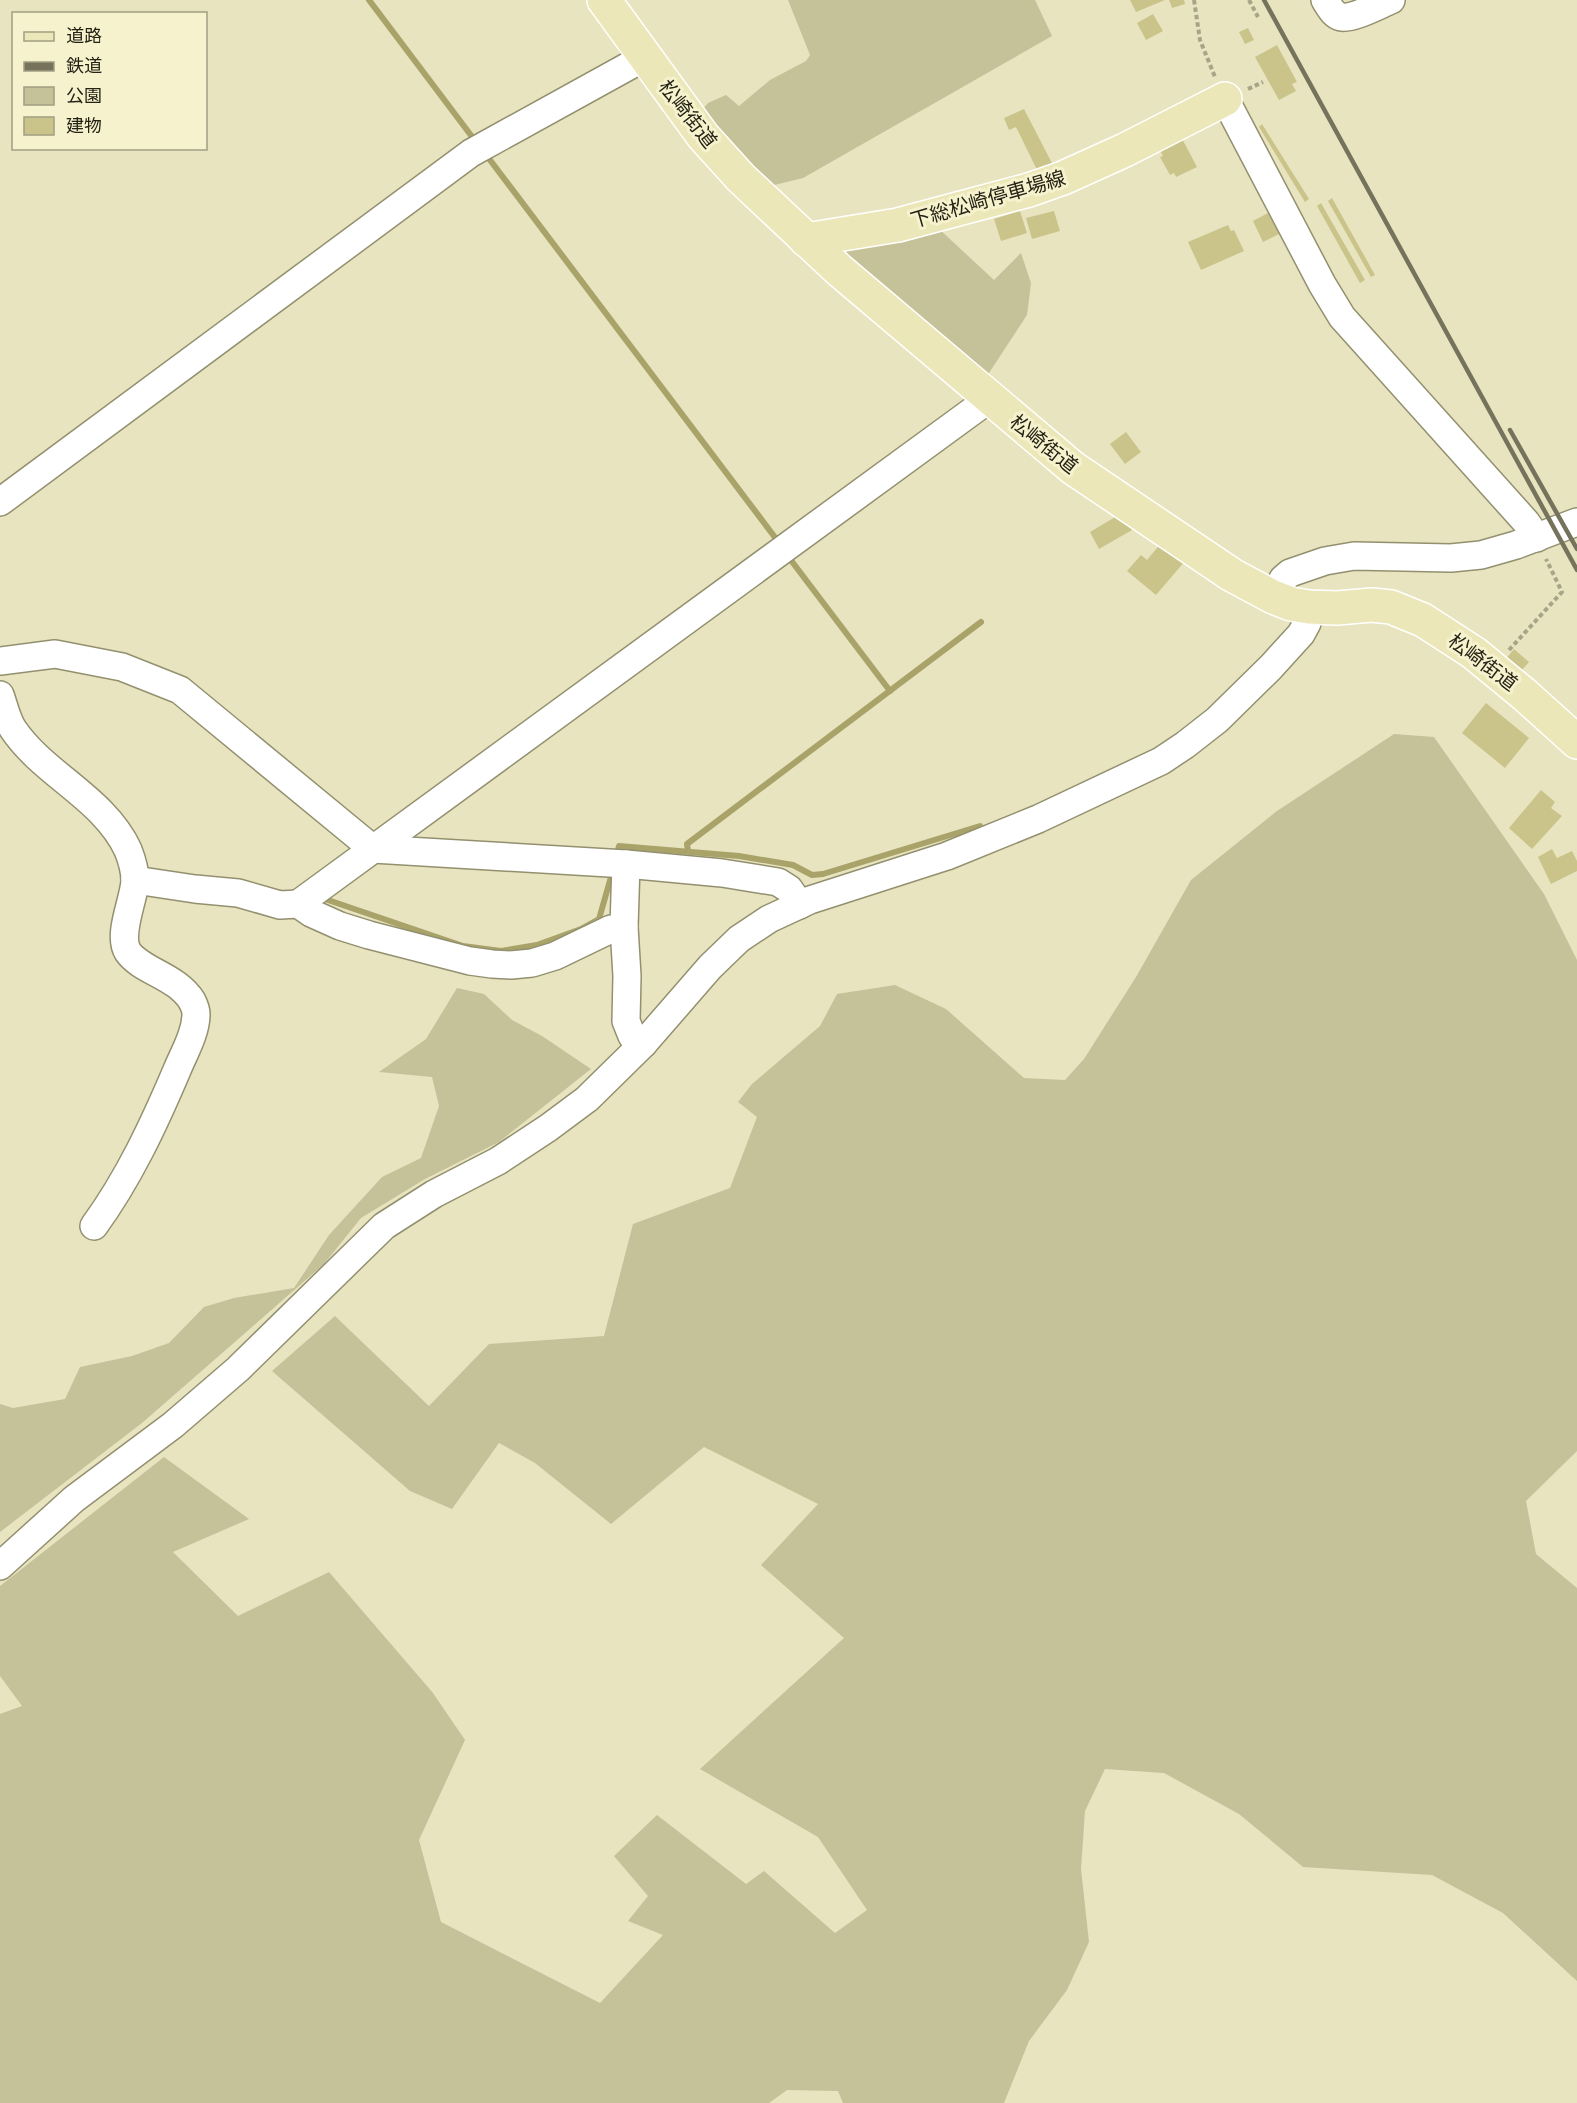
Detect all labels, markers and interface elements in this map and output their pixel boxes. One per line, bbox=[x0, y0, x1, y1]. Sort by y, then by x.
legend bbox=[12, 12, 207, 150]
text: 道路 bbox=[66, 25, 102, 46]
text: 鉄道 bbox=[66, 55, 102, 76]
street label: 松崎街道 bbox=[654, 75, 722, 153]
text: 公園 bbox=[66, 85, 102, 106]
text: 建物 bbox=[66, 115, 102, 136]
street label: 下総松崎停車場線 bbox=[908, 165, 1068, 233]
street label: 松崎街道 bbox=[1005, 410, 1083, 478]
street label: 松崎街道 bbox=[1444, 628, 1522, 696]

